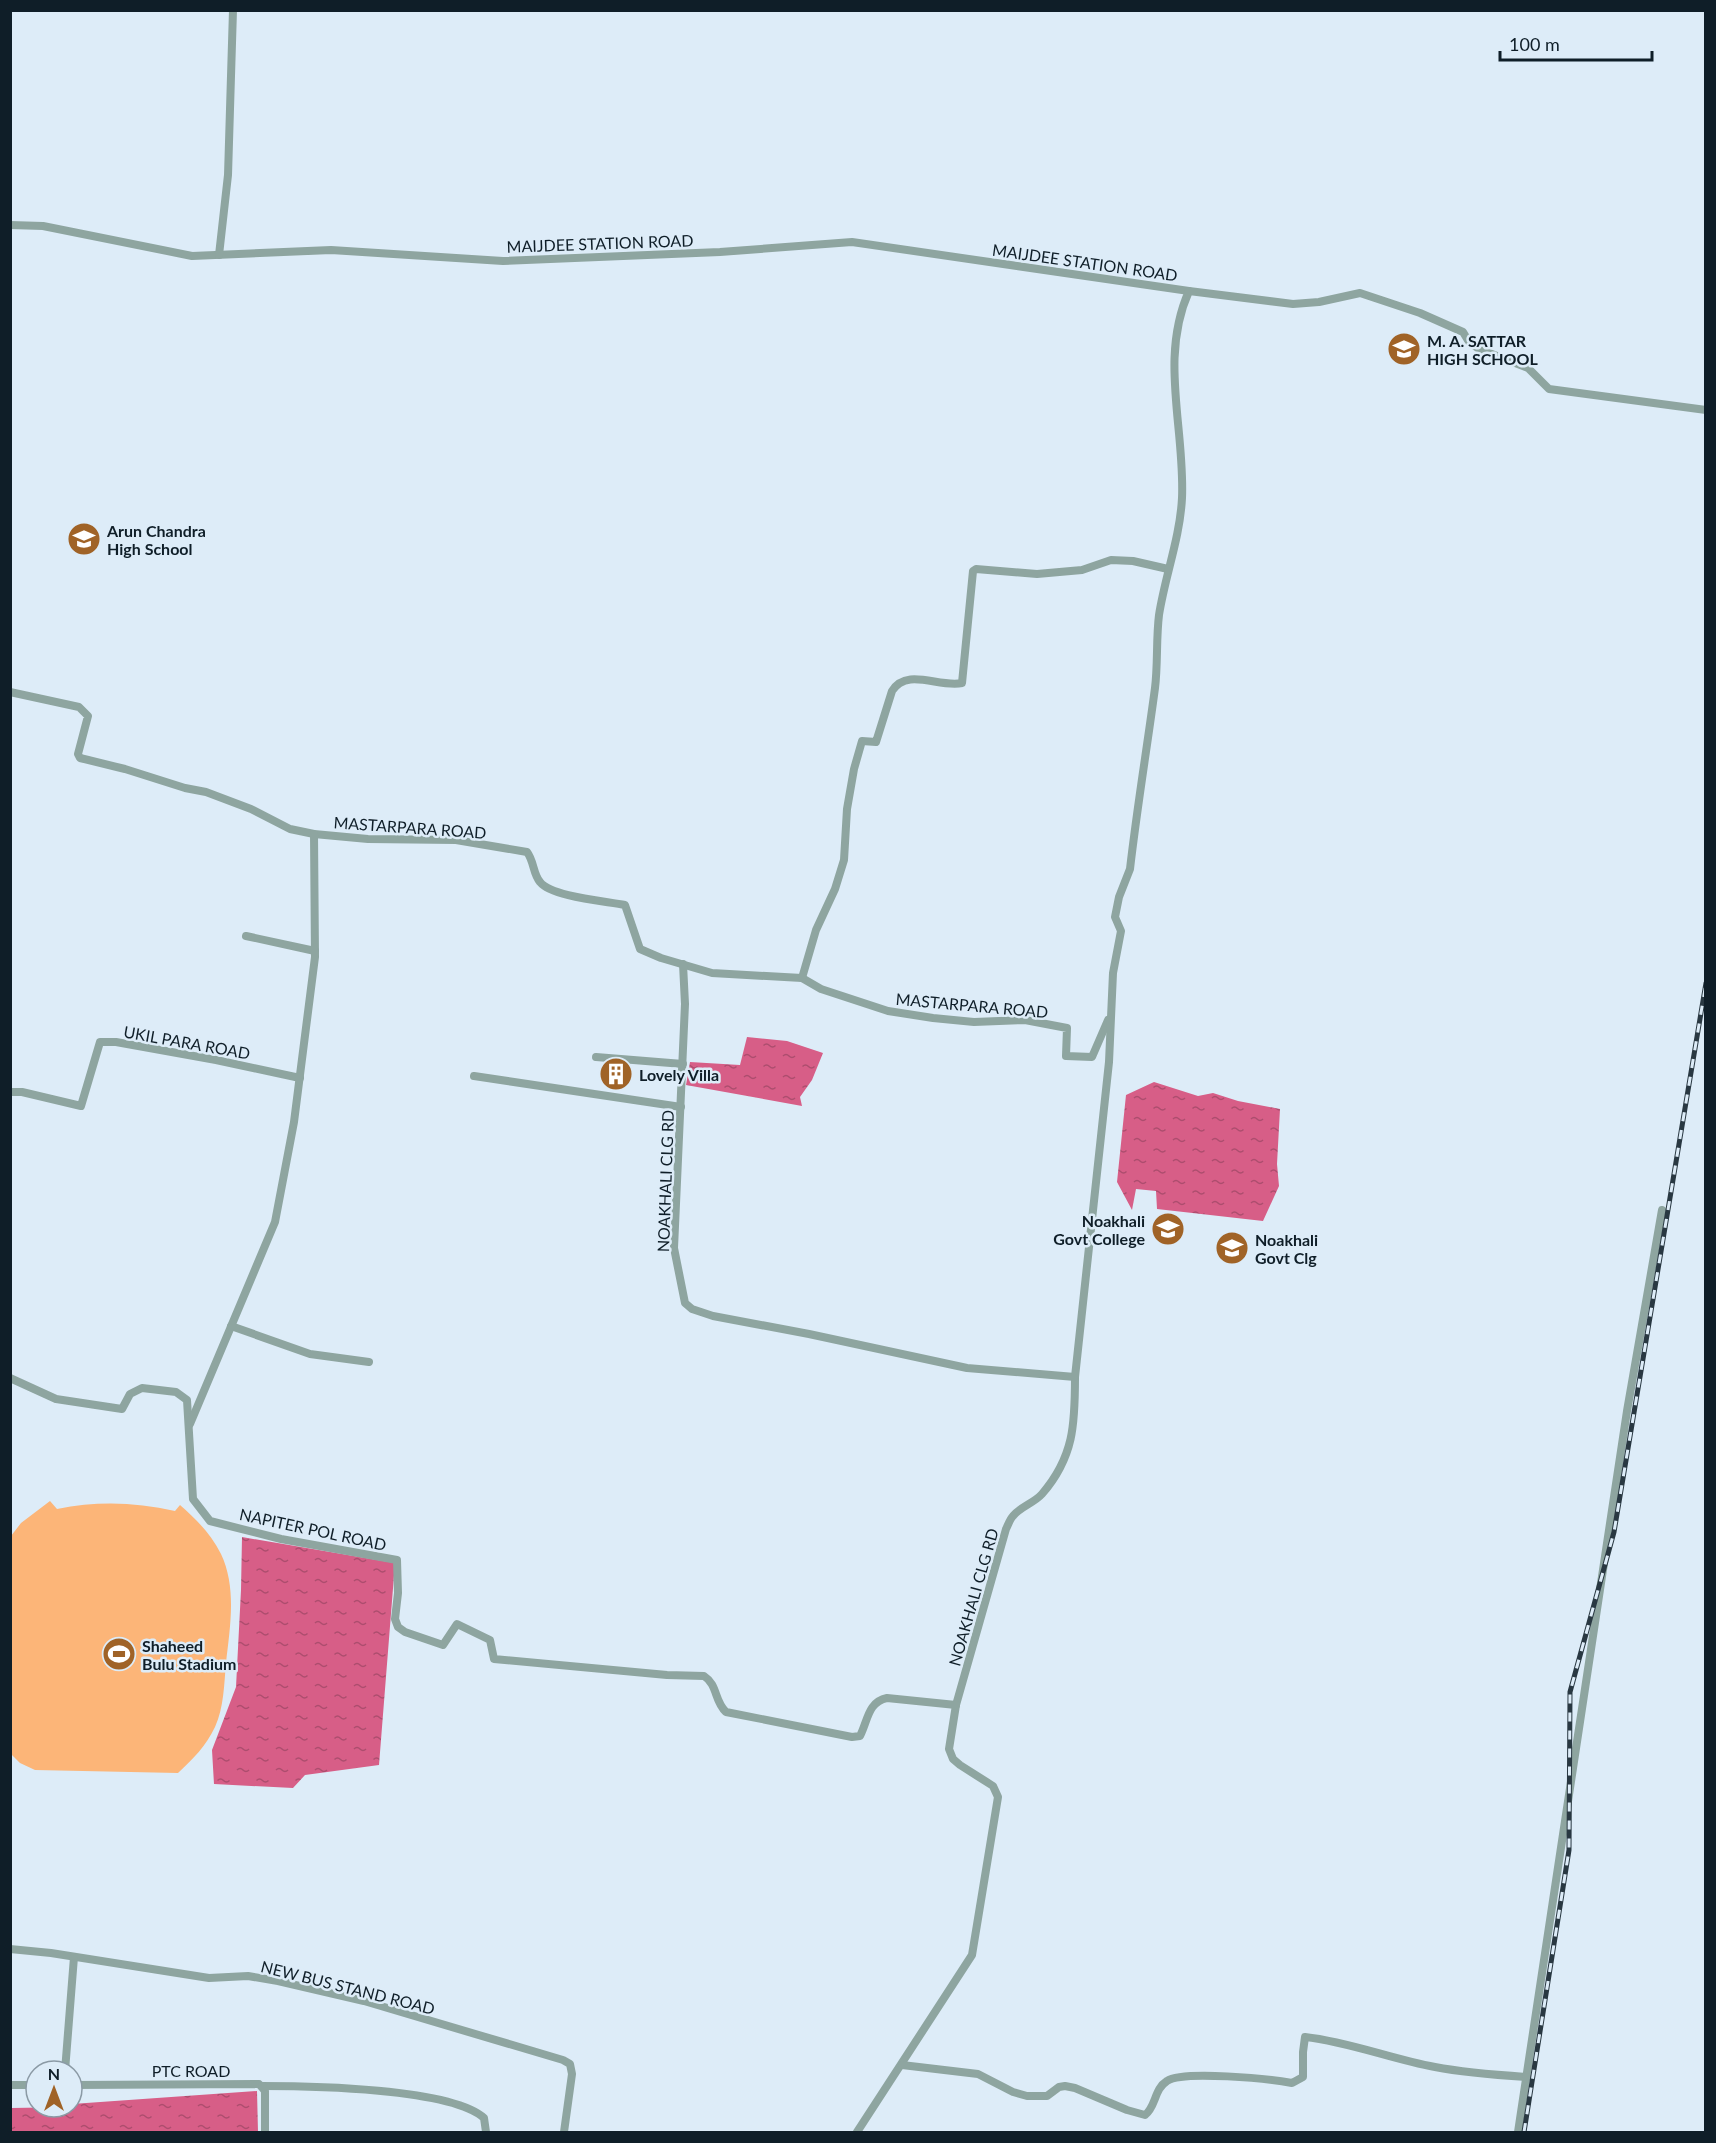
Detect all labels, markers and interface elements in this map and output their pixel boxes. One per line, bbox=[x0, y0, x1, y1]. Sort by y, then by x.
scale bar bbox=[1500, 24, 1652, 62]
text: 100 m bbox=[1509, 33, 1560, 55]
street label: MAIJDEE STATION ROAD bbox=[506, 230, 694, 256]
street label: MAIJDEE STATION ROAD bbox=[991, 240, 1179, 284]
school or university icon: M. A. SATTAR HIGH SCHOOL bbox=[1386, 331, 1422, 367]
place label: M. A. SATTAR HIGH SCHOOL bbox=[1427, 331, 1538, 368]
school or university icon: Arun Chandra High School bbox=[66, 521, 102, 557]
place label: Arun Chandra High School bbox=[106, 521, 206, 558]
street label: MASTARPARA ROAD bbox=[333, 812, 487, 842]
street label: MASTARPARA ROAD bbox=[895, 989, 1049, 1021]
street label: UKIL PARA ROAD bbox=[122, 1022, 252, 1062]
building icon: Lovely Villa bbox=[598, 1056, 634, 1092]
place label: Lovely Villa bbox=[639, 1065, 719, 1084]
street label: NOAKHALI CLG RD bbox=[653, 1110, 677, 1252]
place label: Noakhali Govt College bbox=[1053, 1211, 1145, 1248]
school or university icon: Noakhali Govt College bbox=[1150, 1211, 1186, 1247]
school or university icon: Noakhali Govt Clg bbox=[1214, 1230, 1250, 1266]
place label: Noakhali Govt Clg bbox=[1255, 1230, 1318, 1267]
street label: NAPITER POL ROAD bbox=[238, 1504, 388, 1554]
street label: NOAKHALI CLG RD bbox=[944, 1526, 1002, 1668]
sports icon: Shaheed Bulu Stadium bbox=[101, 1636, 137, 1672]
place label: Shaheed Bulu Stadium bbox=[142, 1636, 236, 1673]
street label: NEW BUS STAND ROAD bbox=[259, 1956, 437, 2018]
north arrow bbox=[24, 2059, 84, 2119]
street label: PTC ROAD bbox=[152, 2061, 230, 2080]
text: N bbox=[48, 2064, 60, 2083]

